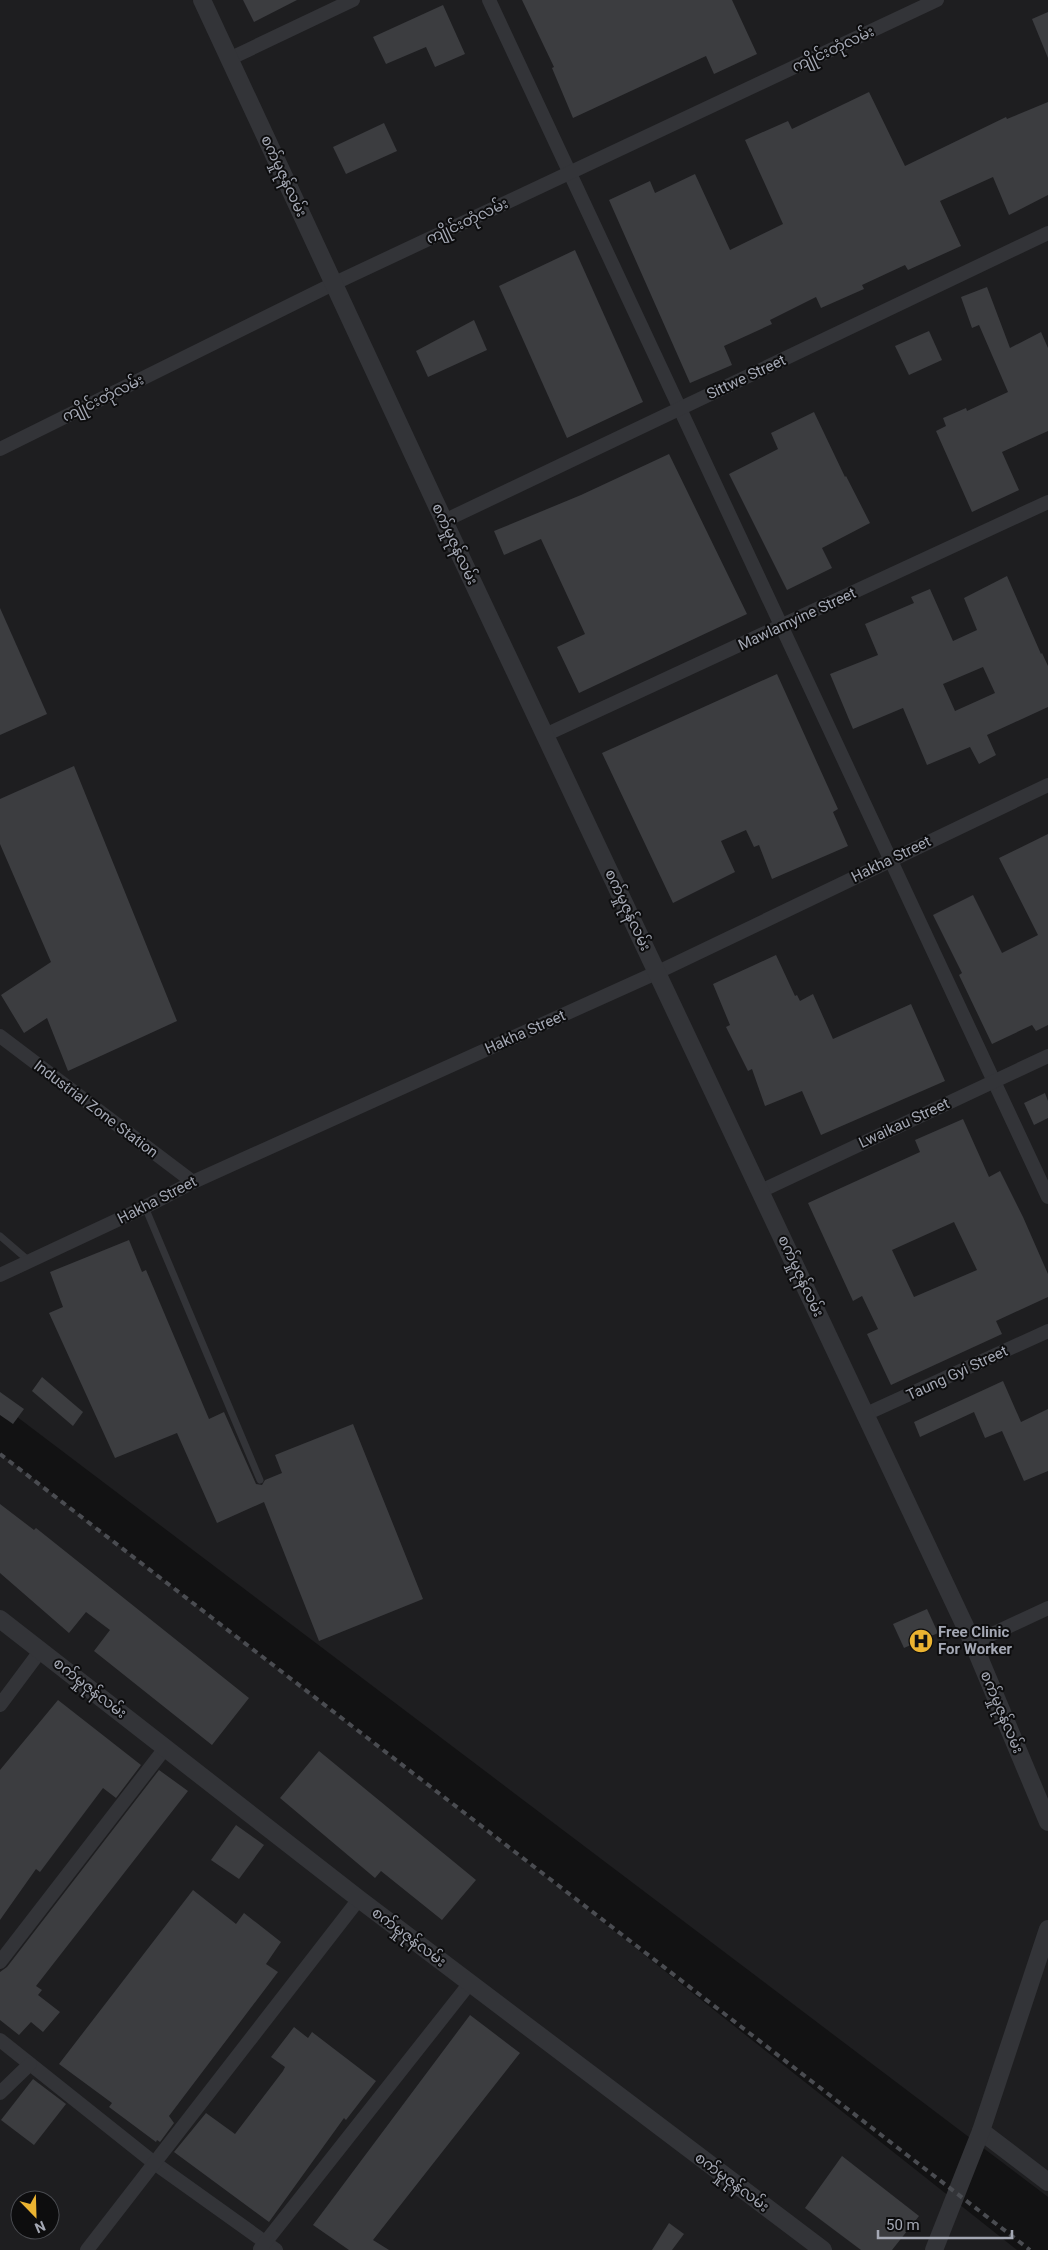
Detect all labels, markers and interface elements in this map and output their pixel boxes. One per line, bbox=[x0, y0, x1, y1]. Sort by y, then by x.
street label: ကျိုင်းတုံလမ်း bbox=[789, 21, 878, 79]
street label: စက်မှုဇုန်လမ်း bbox=[254, 132, 312, 221]
street label: ကျိုင်းတုံလမ်း bbox=[423, 193, 512, 251]
street label: Sittwe Street bbox=[704, 351, 788, 403]
street label: ကျိုင်းတုံလမ်း bbox=[59, 370, 148, 428]
street label: စက်မှုဇုန်လမ်း bbox=[425, 500, 483, 589]
street label: Mawlamyine Street bbox=[735, 584, 859, 654]
street label: Hakha Street bbox=[848, 832, 934, 886]
street label: စက်မှုဇုန်လမ်း bbox=[598, 866, 656, 955]
street label: Hakha Street bbox=[482, 1006, 568, 1058]
street label: Industrial Zone Station bbox=[30, 1056, 162, 1162]
street label: Lwaikau Street bbox=[856, 1094, 952, 1152]
street label: Hakha Street bbox=[115, 1172, 200, 1228]
street label: စက်မှုဇုန်လမ်း bbox=[771, 1232, 829, 1321]
street label: Taung Gyi Street bbox=[904, 1342, 1010, 1404]
place label: Free Clinic For Worker bbox=[938, 1623, 1013, 1658]
hospital icon: Free Clinic For Worker bbox=[908, 1628, 934, 1654]
street label: စက်မှုဇုန်လမ်း bbox=[48, 1653, 131, 1725]
street label: စက်မှုဇုန်လမ်း bbox=[974, 1668, 1028, 1757]
street label: စက်မှုဇုန်လမ်း bbox=[367, 1902, 450, 1973]
street label: စက်မှုဇုန်လမ်း bbox=[690, 2147, 773, 2218]
north arrow bbox=[10, 2190, 60, 2240]
scale bar bbox=[878, 2208, 1012, 2240]
text: 50 m bbox=[886, 2216, 920, 2234]
text: N bbox=[32, 2218, 48, 2236]

